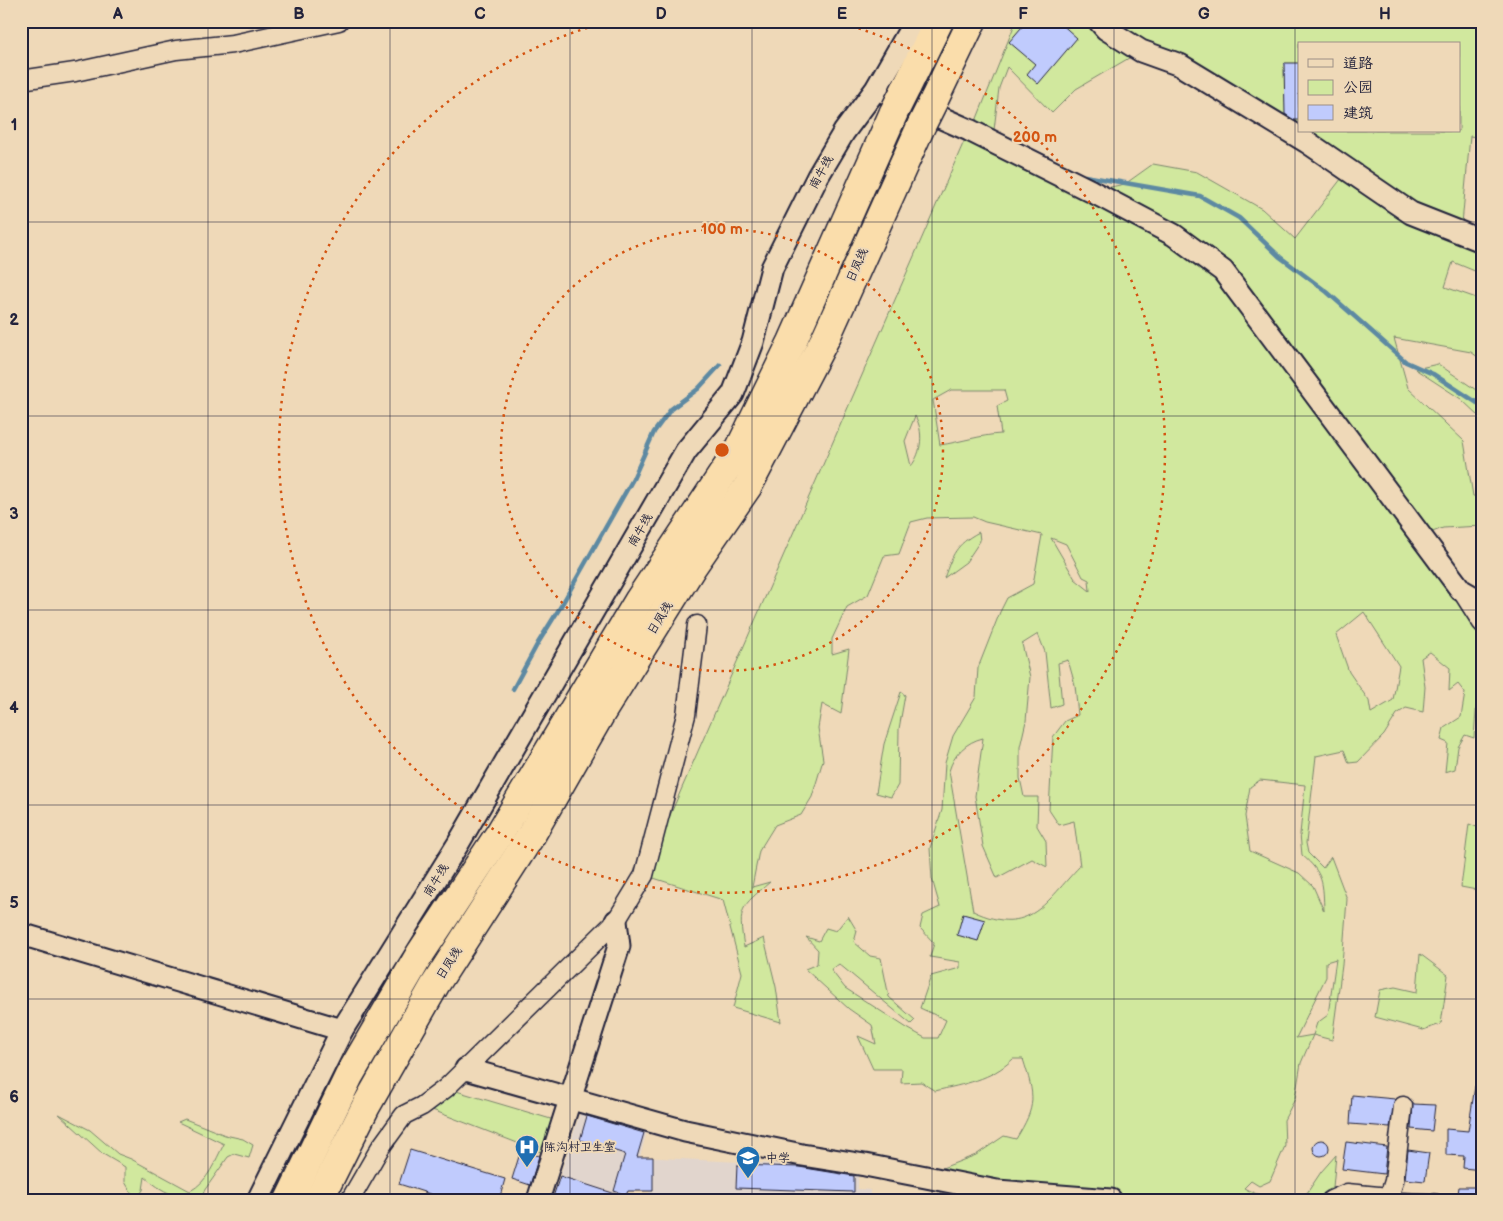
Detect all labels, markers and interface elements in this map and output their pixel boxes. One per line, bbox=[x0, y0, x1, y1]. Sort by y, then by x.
text: A bbox=[112, 5, 123, 24]
text: B bbox=[293, 5, 305, 24]
text: C bbox=[474, 5, 486, 24]
text: D bbox=[655, 5, 667, 24]
text: E bbox=[837, 5, 847, 24]
text: F bbox=[1018, 5, 1028, 24]
text: G bbox=[1198, 5, 1210, 24]
text: H bbox=[1379, 5, 1391, 24]
legend bbox=[1298, 42, 1460, 132]
text: 道路 bbox=[1343, 54, 1373, 73]
text: 公园 bbox=[1343, 78, 1373, 97]
text: 建筑 bbox=[1343, 104, 1373, 123]
text: 1 bbox=[11, 116, 17, 135]
text: 200 m bbox=[1013, 128, 1057, 147]
street label: 南牛线 bbox=[806, 153, 837, 192]
text: 100 m bbox=[701, 220, 743, 239]
street label: 日凤线 bbox=[843, 246, 872, 285]
text: 2 bbox=[9, 311, 19, 330]
centre of rings bbox=[713, 441, 731, 459]
text: 3 bbox=[9, 505, 19, 524]
street label: 南牛线 bbox=[625, 511, 656, 550]
street label: 日凤线 bbox=[645, 599, 676, 638]
text: 4 bbox=[9, 699, 19, 718]
street label: 南牛线 bbox=[421, 861, 452, 900]
text: 5 bbox=[9, 894, 19, 913]
street label: 日凤线 bbox=[433, 944, 466, 982]
text: 6 bbox=[9, 1088, 19, 1107]
hospital icon: 陈沟村卫生室 bbox=[514, 1134, 540, 1168]
place label: 陈沟村卫生室 bbox=[544, 1140, 616, 1155]
school or university icon: 中学 bbox=[735, 1145, 761, 1179]
place label: 中学 bbox=[766, 1151, 790, 1166]

